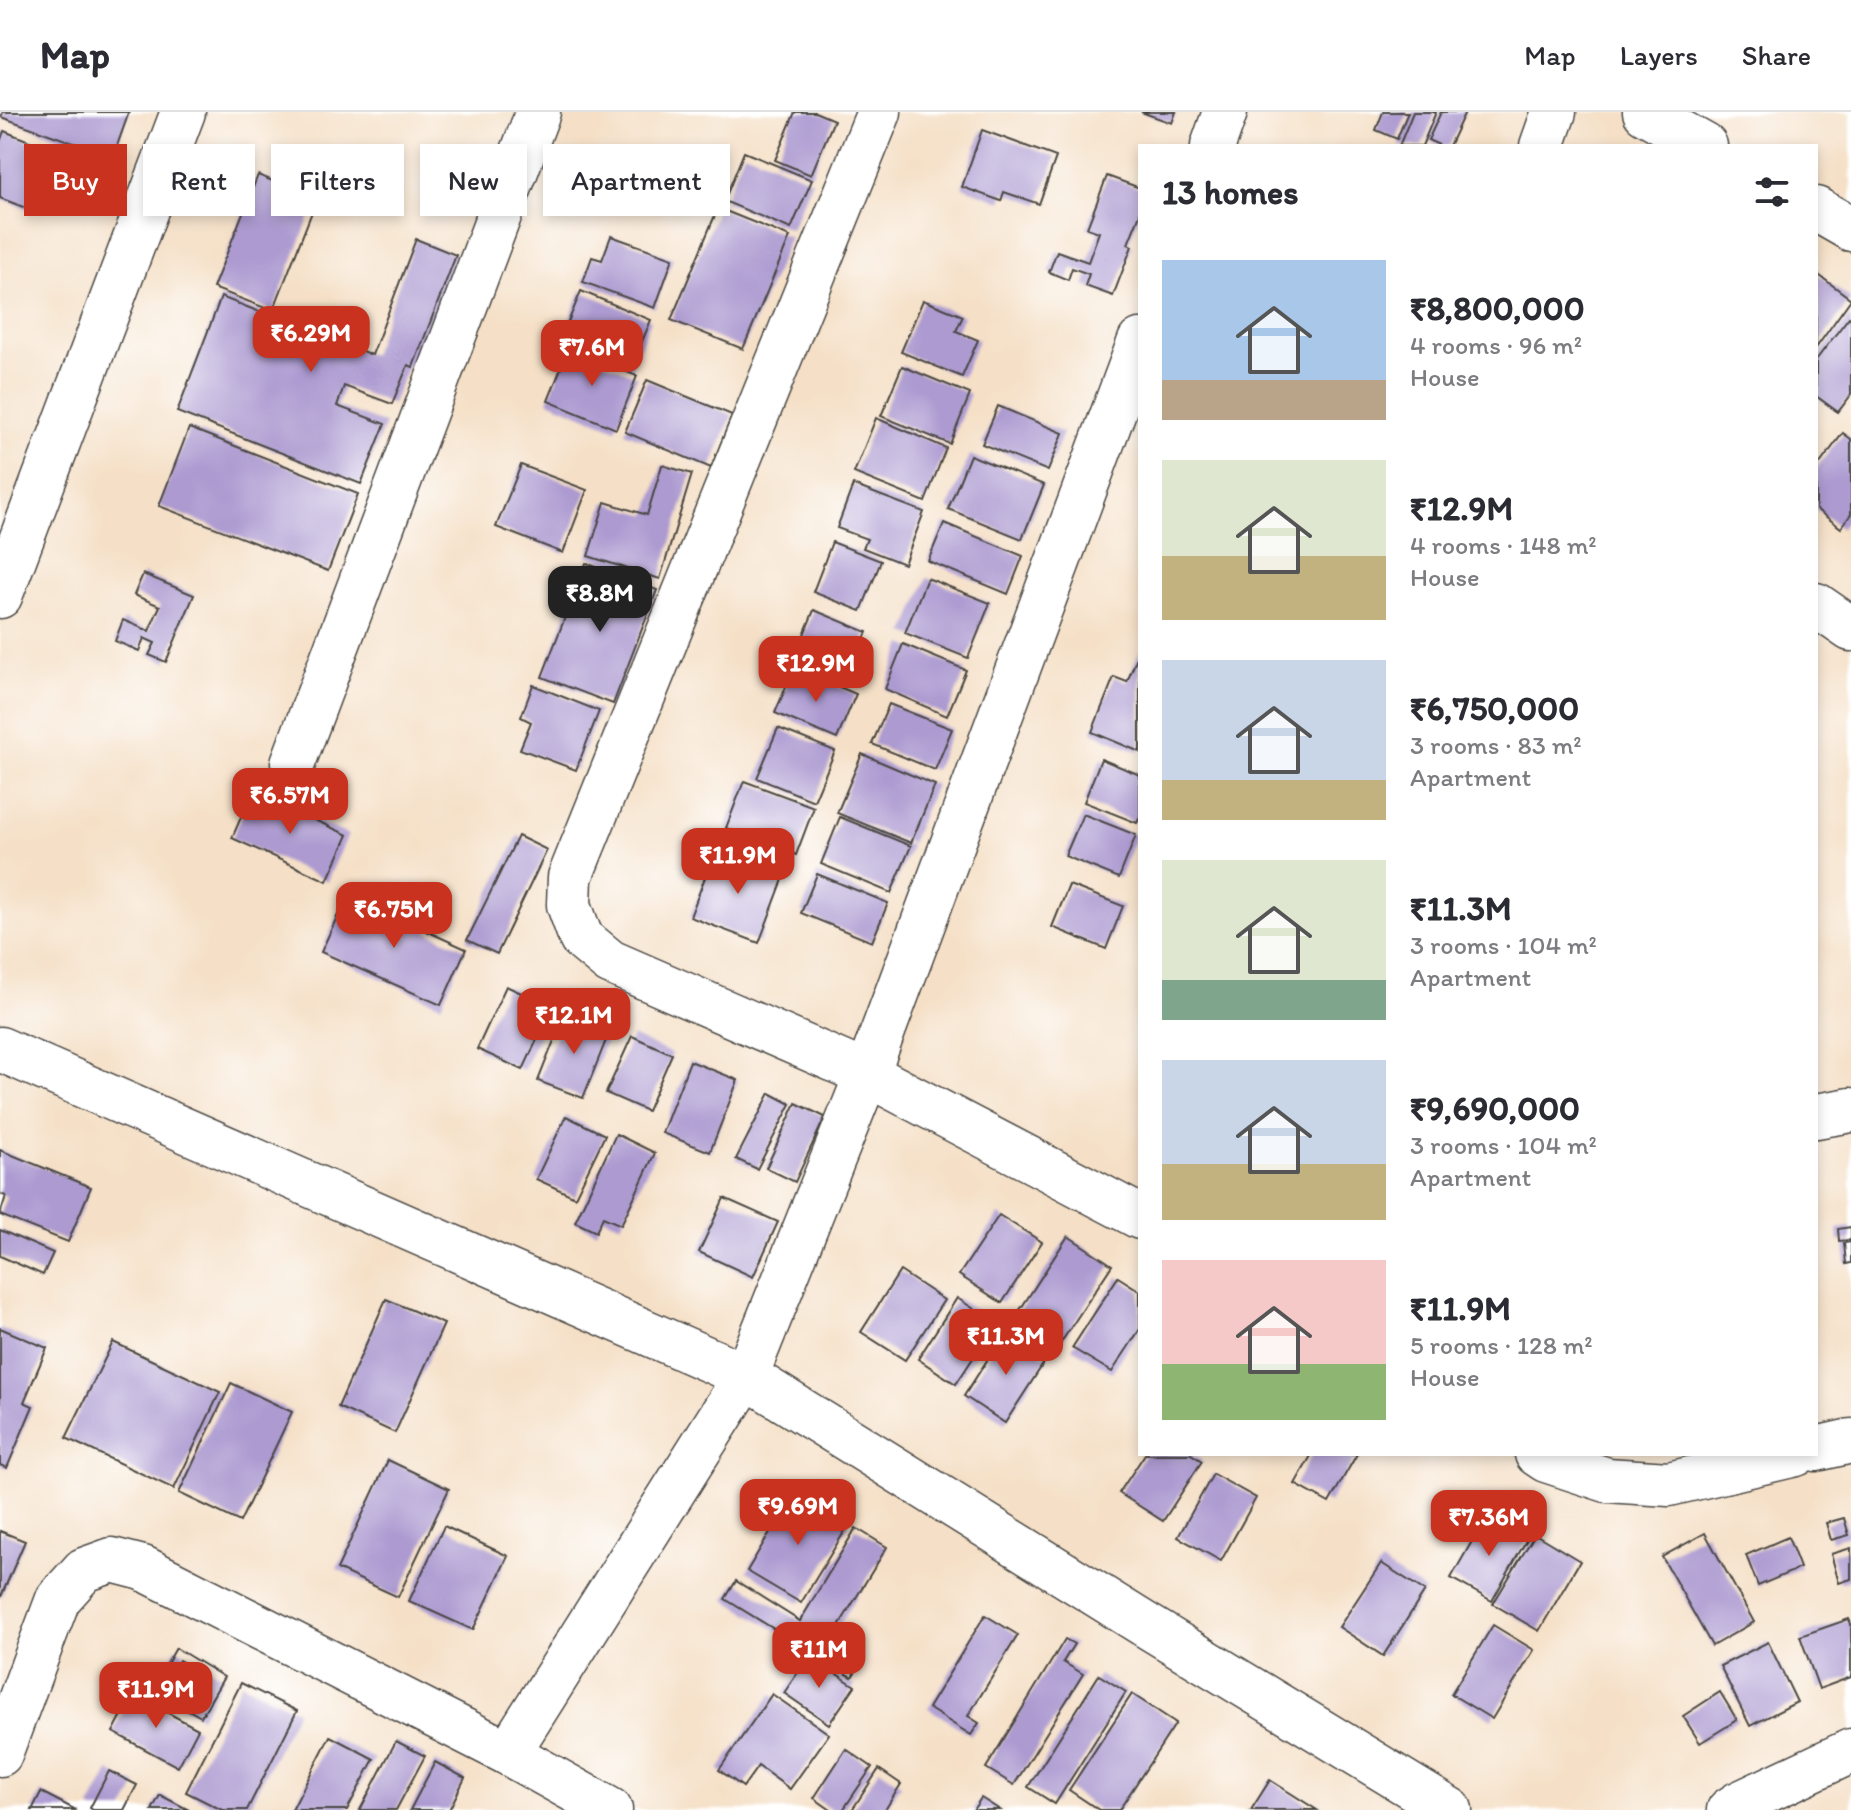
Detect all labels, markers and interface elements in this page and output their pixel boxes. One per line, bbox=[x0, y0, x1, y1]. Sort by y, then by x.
text: Map bbox=[40, 32, 110, 78]
text: Map bbox=[1524, 38, 1576, 72]
text: Layers bbox=[1620, 38, 1698, 72]
text: Share bbox=[1742, 38, 1811, 72]
chip: Buy bbox=[24, 144, 127, 216]
chip: Rent bbox=[143, 144, 255, 216]
chip: Filters bbox=[271, 144, 404, 216]
chip: New bbox=[420, 144, 527, 216]
chip: Apartment bbox=[543, 144, 730, 216]
icon: filters bbox=[1750, 170, 1794, 214]
text: 13 homes bbox=[1162, 172, 1298, 213]
text: ₹8,800,000 bbox=[1410, 288, 1585, 329]
icon: home bbox=[1226, 292, 1322, 388]
pin: ₹6.29M bbox=[246, 306, 376, 374]
text: ₹6.29M bbox=[271, 316, 351, 348]
pin: ₹7.6M bbox=[536, 320, 648, 388]
text: 4 rooms · 96 m² bbox=[1410, 329, 1582, 361]
text: ₹7.6M bbox=[559, 330, 625, 362]
text: House bbox=[1410, 361, 1480, 393]
text: ₹12.9M bbox=[1410, 488, 1513, 529]
icon: home bbox=[1226, 492, 1322, 588]
text: 4 rooms · 148 m² bbox=[1410, 529, 1597, 561]
text: House bbox=[1410, 561, 1480, 593]
pin: ₹8.8M bbox=[544, 566, 656, 634]
text: ₹8.8M bbox=[566, 576, 634, 608]
pin: ₹12.9M bbox=[751, 636, 881, 704]
text: ₹12.9M bbox=[777, 646, 855, 678]
text: ₹6,750,000 bbox=[1410, 688, 1579, 729]
icon: home bbox=[1226, 692, 1322, 788]
text: 3 rooms · 83 m² bbox=[1410, 729, 1582, 761]
text: Apartment bbox=[1410, 761, 1531, 793]
pin: ₹6.57M bbox=[225, 768, 355, 836]
text: ₹6.57M bbox=[250, 778, 330, 810]
pin: ₹11.9M bbox=[673, 828, 803, 896]
text: ₹11.9M bbox=[699, 838, 777, 870]
pin: ₹6.75M bbox=[329, 882, 459, 950]
text: ₹11.3M bbox=[1410, 888, 1512, 929]
text: ₹6.75M bbox=[354, 892, 434, 924]
icon: home bbox=[1226, 892, 1322, 988]
text: 3 rooms · 104 m² bbox=[1410, 929, 1597, 961]
text: Apartment bbox=[1410, 961, 1531, 993]
pin: ₹12.1M bbox=[509, 988, 639, 1056]
text: ₹12.1M bbox=[535, 998, 613, 1030]
text: ₹9,690,000 bbox=[1410, 1088, 1580, 1129]
icon: home bbox=[1226, 1092, 1322, 1188]
text: 3 rooms · 104 m² bbox=[1410, 1129, 1597, 1161]
text: Apartment bbox=[1410, 1161, 1531, 1193]
text: ₹11.9M bbox=[1410, 1288, 1511, 1329]
icon: home bbox=[1226, 1292, 1322, 1388]
pin: ₹11.3M bbox=[941, 1309, 1071, 1377]
text: ₹11.3M bbox=[967, 1319, 1045, 1351]
text: 5 rooms · 128 m² bbox=[1410, 1329, 1593, 1361]
text: House bbox=[1410, 1361, 1480, 1393]
pin: ₹9.69M bbox=[733, 1479, 863, 1547]
text: ₹9.69M bbox=[758, 1489, 838, 1521]
pin: ₹7.36M bbox=[1424, 1490, 1554, 1558]
text: ₹7.36M bbox=[1449, 1500, 1529, 1532]
pin: ₹11M bbox=[772, 1622, 866, 1690]
text: ₹11M bbox=[790, 1632, 848, 1664]
pin: ₹11.9M bbox=[91, 1662, 221, 1730]
text: ₹11.9M bbox=[117, 1672, 195, 1704]

